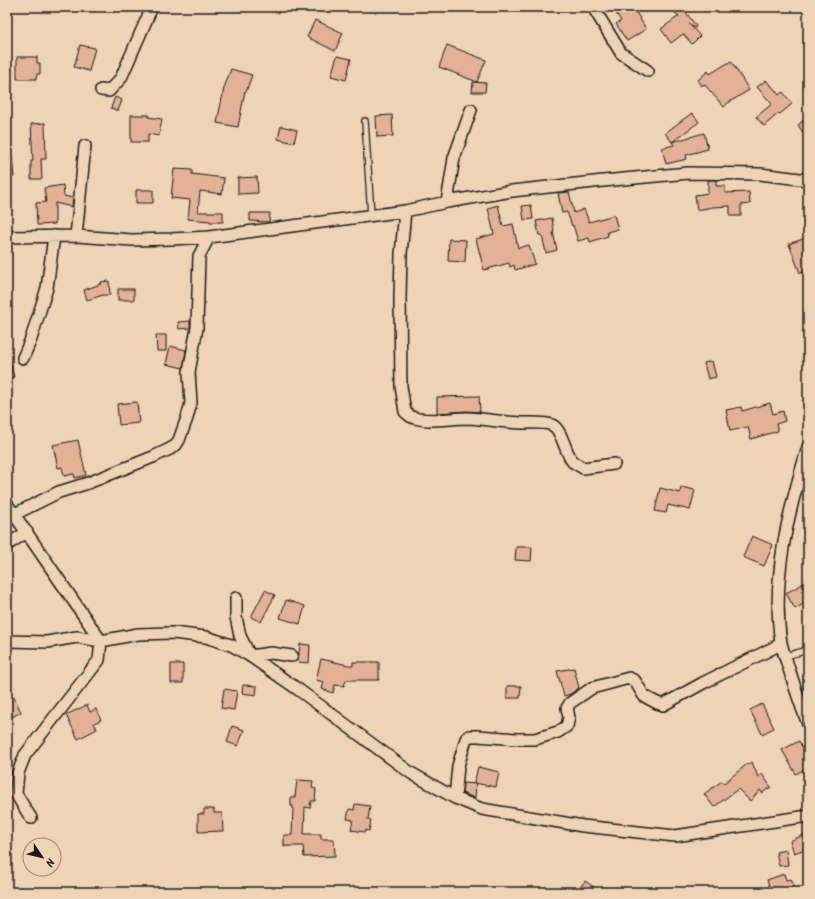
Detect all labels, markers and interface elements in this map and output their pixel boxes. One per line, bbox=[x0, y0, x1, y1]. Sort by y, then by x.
north arrow bbox=[22, 837, 62, 877]
text: N bbox=[40, 854, 59, 870]

